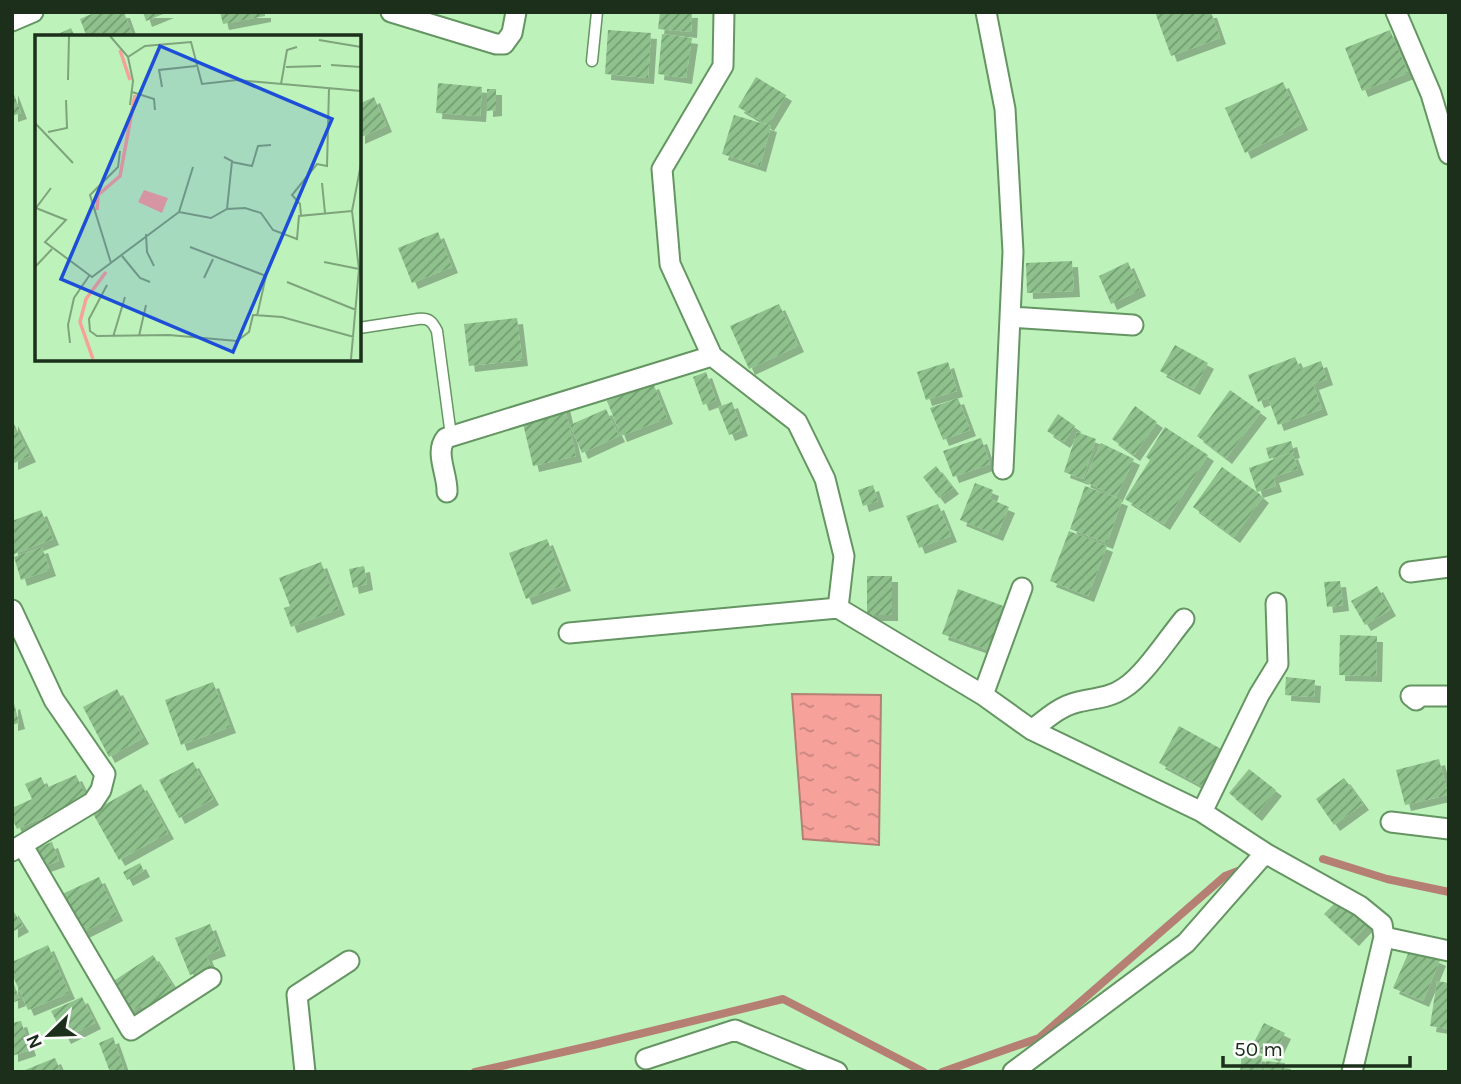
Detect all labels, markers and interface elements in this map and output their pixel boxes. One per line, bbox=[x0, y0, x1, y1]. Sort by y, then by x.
inset map bbox=[35, 35, 360, 360]
north arrow bbox=[14, 1000, 84, 1070]
scale bar bbox=[1223, 1024, 1410, 1068]
text: N bbox=[21, 1031, 47, 1052]
text: 50 m bbox=[1234, 1037, 1283, 1061]

